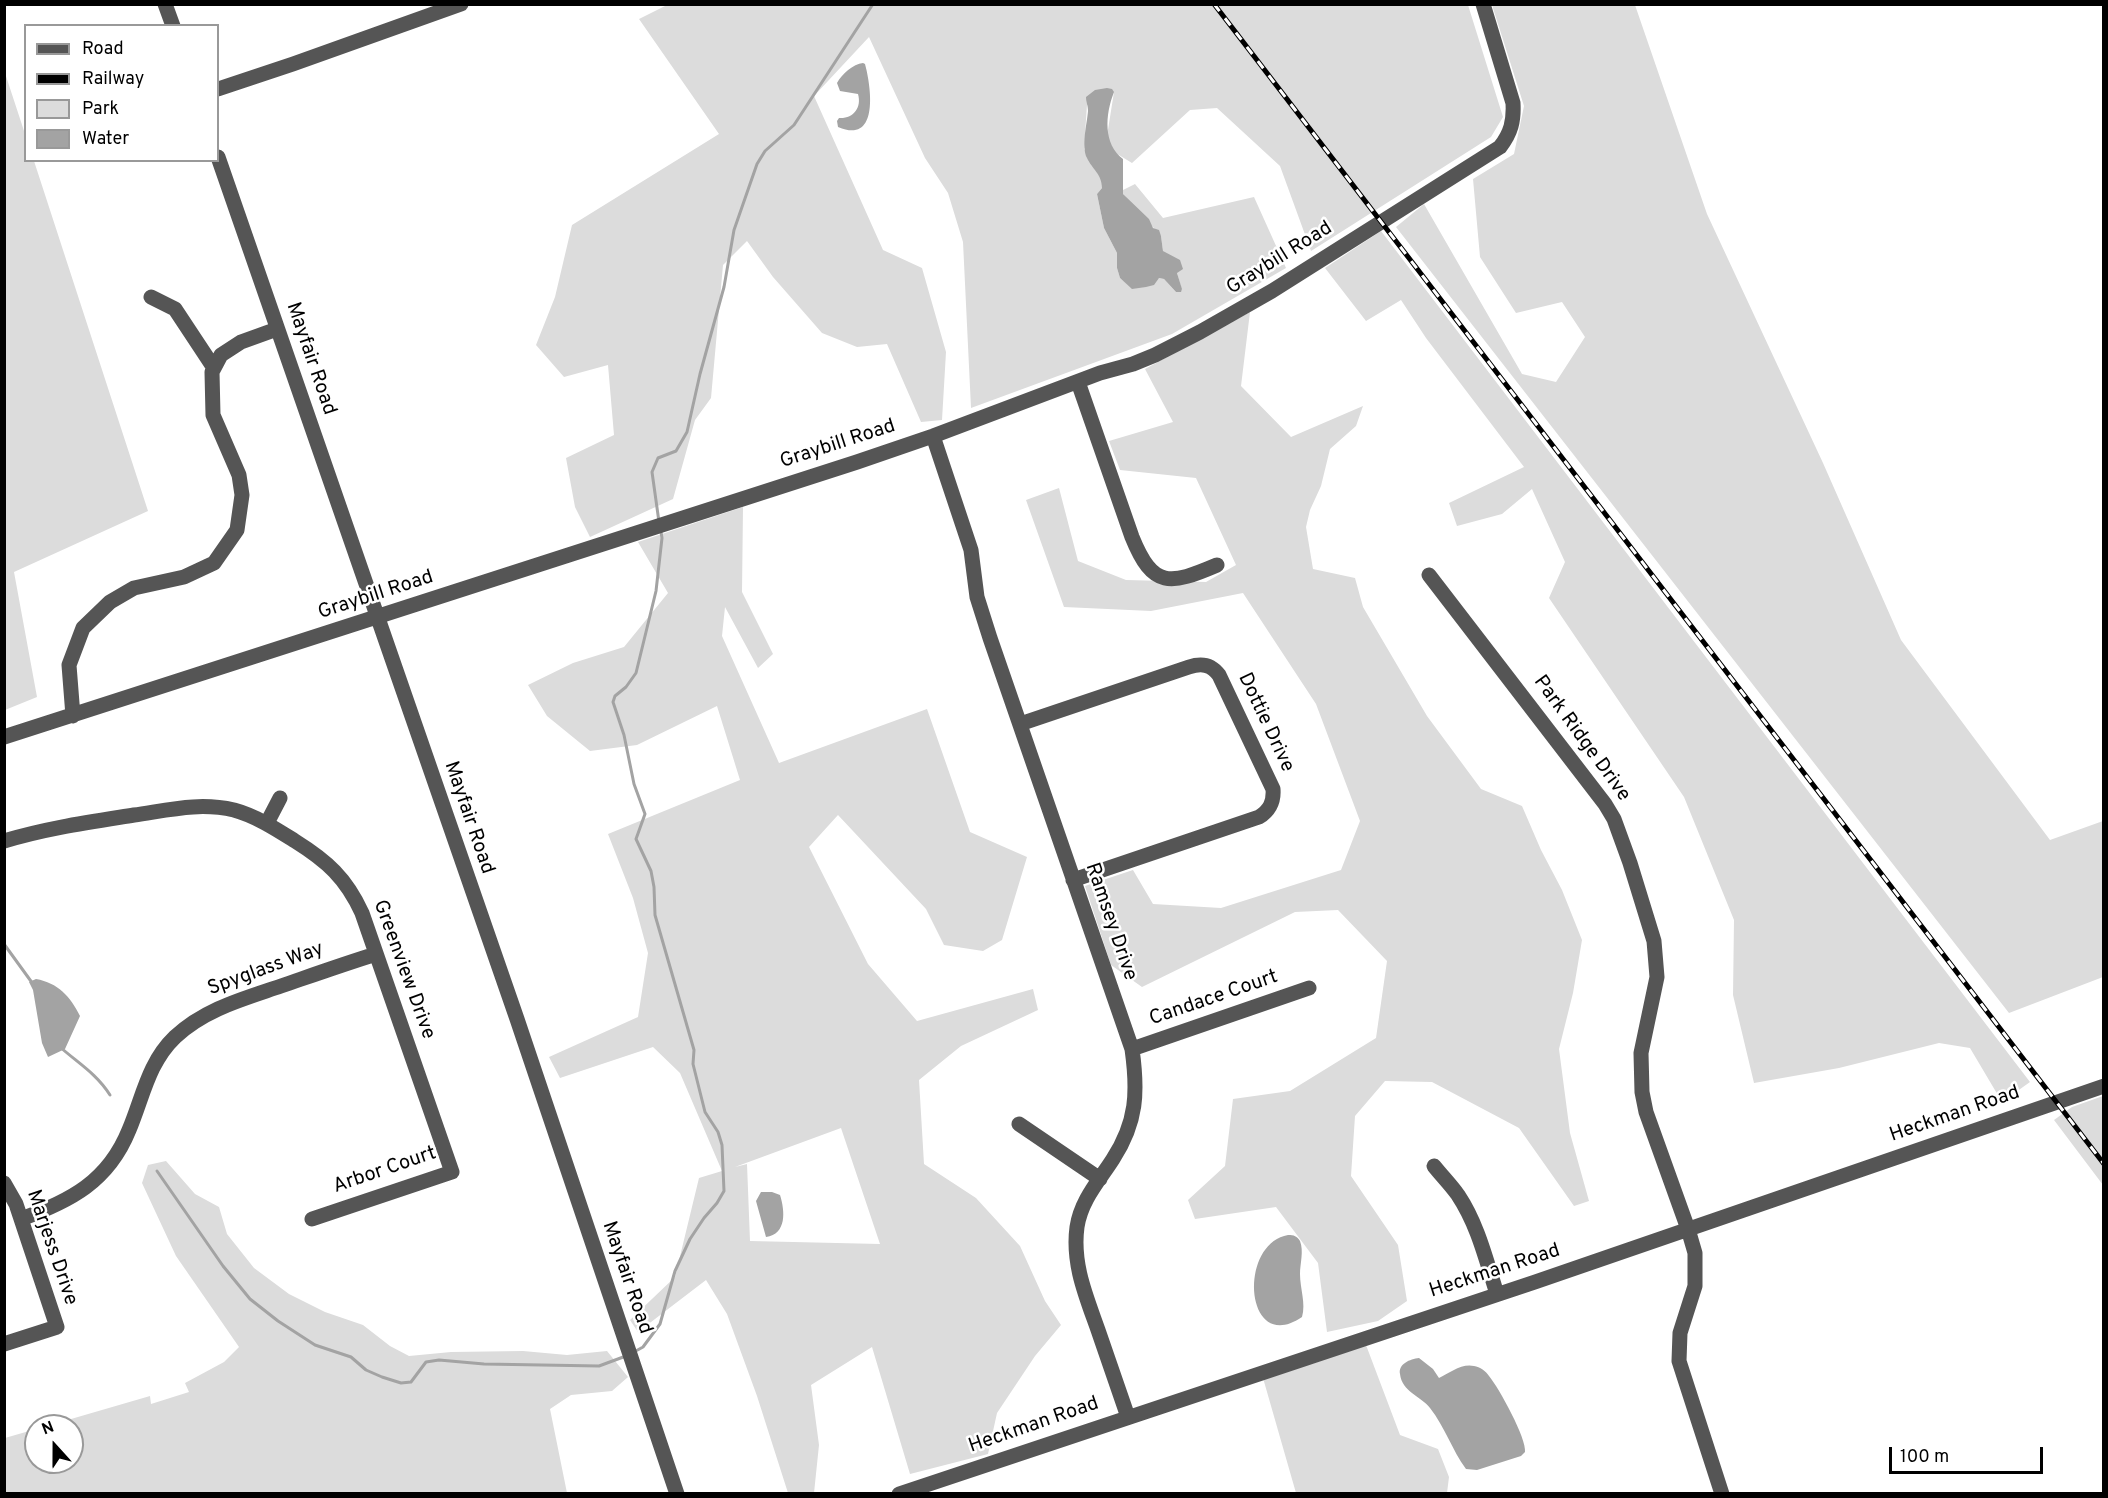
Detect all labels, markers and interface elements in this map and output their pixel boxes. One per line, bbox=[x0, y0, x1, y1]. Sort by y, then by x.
legend bbox=[24, 24, 219, 162]
text: Road bbox=[82, 38, 124, 61]
text: Railway bbox=[82, 68, 144, 91]
text: Park bbox=[82, 98, 119, 121]
text: Water bbox=[82, 128, 129, 151]
street label: Graybill Road bbox=[1223, 217, 1337, 301]
street label: Mayfair Road bbox=[280, 300, 340, 418]
street label: Graybill Road bbox=[777, 415, 899, 475]
street label: Graybill Road bbox=[315, 566, 437, 626]
street label: Dottie Drive bbox=[1232, 670, 1298, 776]
street label: Park Ridge Drive bbox=[1527, 671, 1635, 807]
street label: Mayfair Road bbox=[438, 759, 498, 877]
street label: Ramsey Drive bbox=[1079, 860, 1141, 984]
street label: Greenview Drive bbox=[367, 897, 439, 1043]
street label: Spyglass Way bbox=[205, 938, 327, 1002]
street label: Candace Court bbox=[1147, 966, 1281, 1032]
street label: Heckman Road bbox=[1887, 1082, 2023, 1148]
street label: Arbor Court bbox=[330, 1142, 440, 1200]
street label: Marjess Drive bbox=[20, 1187, 82, 1309]
street label: Mayfair Road bbox=[596, 1219, 656, 1337]
street label: Heckman Road bbox=[1427, 1240, 1563, 1304]
street label: Heckman Road bbox=[966, 1393, 1102, 1459]
north arrow bbox=[24, 1414, 84, 1474]
text: N bbox=[39, 1418, 57, 1440]
scale bar bbox=[1892, 1435, 2046, 1473]
text: 100 m bbox=[1900, 1446, 1949, 1469]

